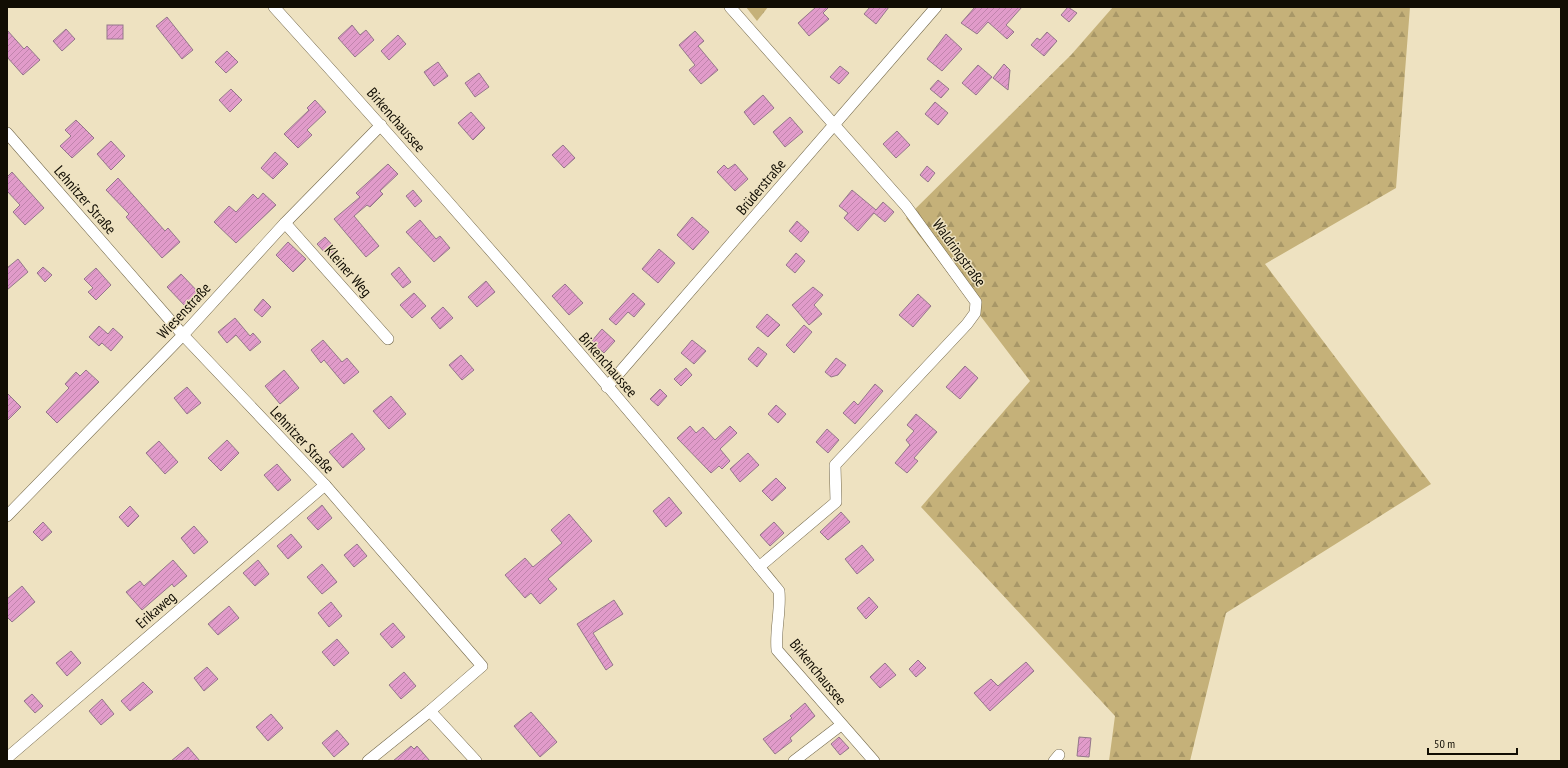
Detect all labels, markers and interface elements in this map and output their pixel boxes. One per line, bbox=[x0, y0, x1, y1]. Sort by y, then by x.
street label: Birkenchaussee bbox=[363, 83, 430, 156]
street label: Brüderstraße bbox=[732, 155, 790, 219]
street label: Lehnitzer Straße bbox=[50, 161, 120, 238]
street label: Waldringstraße bbox=[929, 215, 990, 290]
street label: Kleiner Weg bbox=[321, 241, 376, 300]
street label: Wiesenstraße bbox=[153, 279, 215, 343]
street label: Birkenchaussee bbox=[575, 328, 642, 401]
street label: Lehnitzer Straße bbox=[266, 402, 338, 477]
street label: Erikaweg bbox=[132, 587, 180, 632]
street label: Birkenchaussee bbox=[786, 635, 851, 709]
scale bar bbox=[1428, 730, 1517, 756]
text: 50 m bbox=[1434, 736, 1455, 751]

